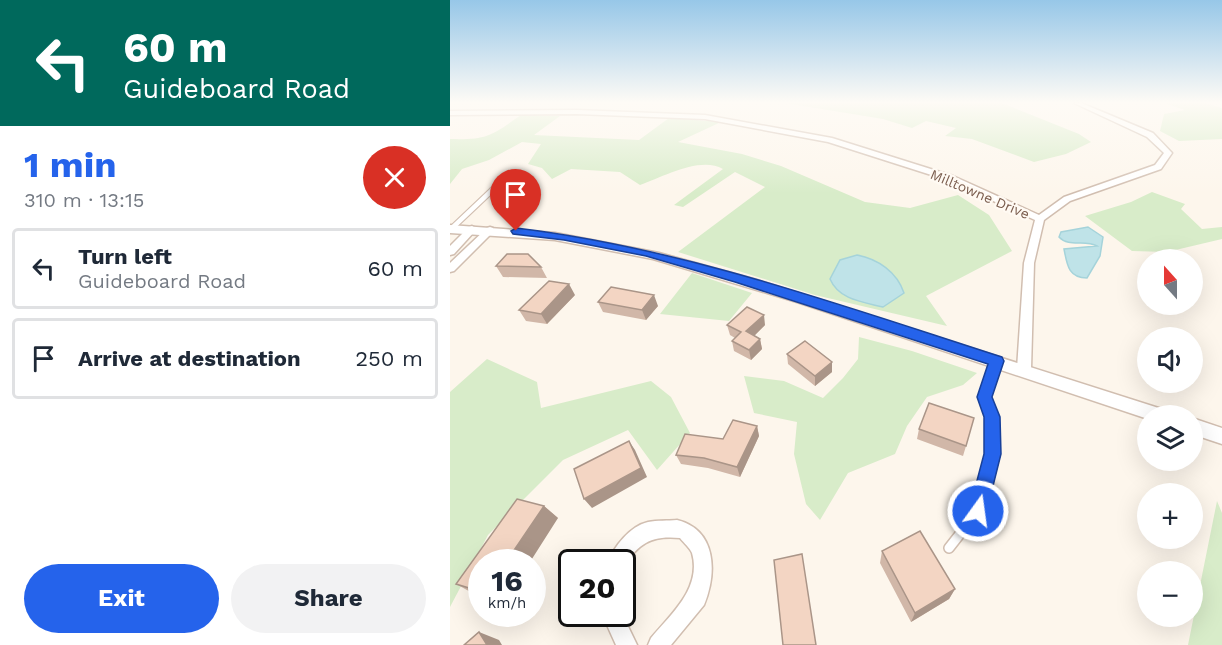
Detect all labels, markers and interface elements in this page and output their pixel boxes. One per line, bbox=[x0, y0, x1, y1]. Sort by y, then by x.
text: 60 m bbox=[123, 23, 227, 72]
icon: left bbox=[24, 24, 102, 102]
text: Guideboard Road bbox=[123, 73, 350, 105]
text: 1 min bbox=[24, 144, 116, 186]
button: close bbox=[363, 146, 426, 209]
street label: Milltowne Drive bbox=[928, 166, 1032, 222]
pin bbox=[490, 169, 541, 231]
icon: arrive bbox=[499, 178, 532, 211]
text: 310 m · 13:15 bbox=[24, 188, 144, 212]
text: Turn left bbox=[78, 244, 172, 269]
north arrow bbox=[1137, 249, 1203, 315]
map controls bbox=[1137, 249, 1203, 627]
icon: left bbox=[27, 252, 60, 285]
text: 60 m bbox=[367, 256, 423, 281]
text: Guideboard Road bbox=[78, 269, 246, 293]
button: sound bbox=[1137, 327, 1203, 393]
icon: arrive bbox=[27, 342, 60, 375]
text: Arrive at destination bbox=[78, 346, 301, 371]
text: 250 m bbox=[355, 346, 423, 371]
button: layers bbox=[1137, 405, 1203, 471]
position arrow bbox=[946, 479, 1010, 543]
button: + bbox=[1137, 483, 1203, 549]
speed limit sign: 20 bbox=[558, 549, 636, 627]
button: − bbox=[1137, 561, 1203, 627]
text: 16 bbox=[491, 563, 523, 598]
button: Exit bbox=[24, 564, 219, 633]
button: Share bbox=[231, 564, 426, 633]
text: km/h bbox=[488, 594, 526, 612]

